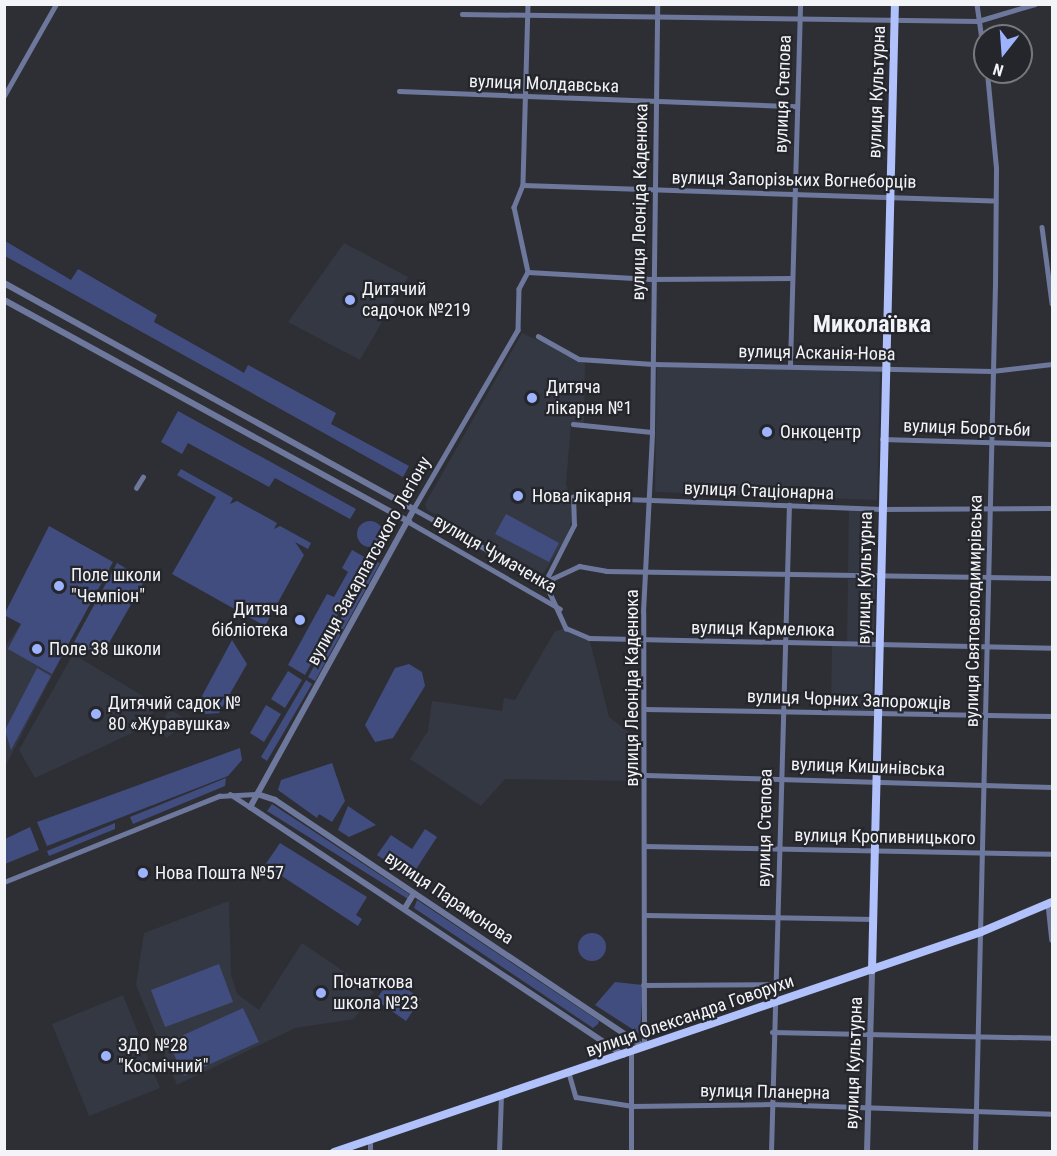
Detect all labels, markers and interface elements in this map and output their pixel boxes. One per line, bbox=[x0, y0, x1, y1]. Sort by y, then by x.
north arrow bbox=[973, 24, 1033, 84]
street label: вулиця Культурна bbox=[864, 25, 890, 159]
street label: вулиця Степова bbox=[770, 35, 796, 153]
text: N bbox=[991, 59, 1006, 80]
street label: вулиця Молдавська bbox=[469, 71, 619, 97]
street label: вулиця Леоніда Каденюка bbox=[627, 103, 653, 301]
street label: вулиця Запорізьких Вогнеборців bbox=[671, 167, 917, 193]
place label: Дитячий садочок №219 bbox=[362, 279, 471, 322]
marker: Дитячий садочок №219 bbox=[343, 293, 357, 307]
district label: Миколаївка bbox=[813, 311, 931, 339]
street label: вулиця Асканія-Нова bbox=[738, 341, 896, 365]
place label: Дитяча лікарня №1 bbox=[546, 377, 632, 420]
marker: Дитяча лікарня №1 bbox=[523, 389, 541, 407]
street label: вулиця Боротьби bbox=[903, 415, 1031, 441]
place label: Онкоцентр bbox=[780, 421, 861, 443]
marker: Онкоцентр bbox=[758, 423, 776, 441]
street label: вулиця Закарпатського Легіону bbox=[302, 453, 436, 669]
street label: вулиця Стаціонарна bbox=[684, 478, 834, 504]
place label: Нова лікарня bbox=[532, 485, 631, 507]
marker: Нова лікарня bbox=[509, 487, 527, 505]
street label: вулиця Святоволодимирівська bbox=[961, 495, 987, 727]
street label: вулиця Чумаченка bbox=[429, 510, 561, 598]
street label: вулиця Культурна bbox=[853, 511, 877, 645]
place label: Поле школи "Чемпіон" bbox=[71, 565, 161, 608]
marker: Поле школи "Чемпіон" bbox=[52, 579, 66, 593]
street label: вулиця Леоніда Каденюка bbox=[621, 590, 643, 786]
place label: Дитяча бібліотека bbox=[212, 599, 288, 642]
marker: Дитяча бібліотека bbox=[293, 613, 307, 627]
street label: вулиця Кармелюка bbox=[691, 617, 835, 641]
place label: Поле 38 школи bbox=[49, 638, 161, 660]
marker: Поле 38 школи bbox=[30, 642, 44, 656]
street label: вулиця Чорних Запорожців bbox=[747, 686, 951, 714]
place label: Дитячий садок № 80 «Журавушка» bbox=[108, 693, 241, 736]
marker: Дитячий садок № 80 «Журавушка» bbox=[89, 707, 103, 721]
street label: вулиця Кишинівська bbox=[791, 754, 945, 780]
street label: вулиця Степова bbox=[753, 769, 777, 887]
street label: вулиця Кропивницького bbox=[794, 825, 976, 849]
street label: вулиця Парамонова bbox=[381, 847, 517, 949]
place label: Нова Пошта №57 bbox=[155, 862, 284, 884]
marker: Нова Пошта №57 bbox=[136, 866, 150, 880]
street label: вулиця Олександра Говорухи bbox=[583, 970, 797, 1062]
place label: Початкова школа №23 bbox=[333, 972, 419, 1014]
marker: Початкова школа №23 bbox=[314, 986, 328, 1000]
street label: вулиця Культурна bbox=[841, 996, 867, 1130]
place label: ЗДО №28 "Космічний" bbox=[118, 1035, 209, 1078]
marker: ЗДО №28 "Космічний" bbox=[99, 1049, 113, 1063]
street label: вулиця Планерна bbox=[700, 1080, 830, 1104]

